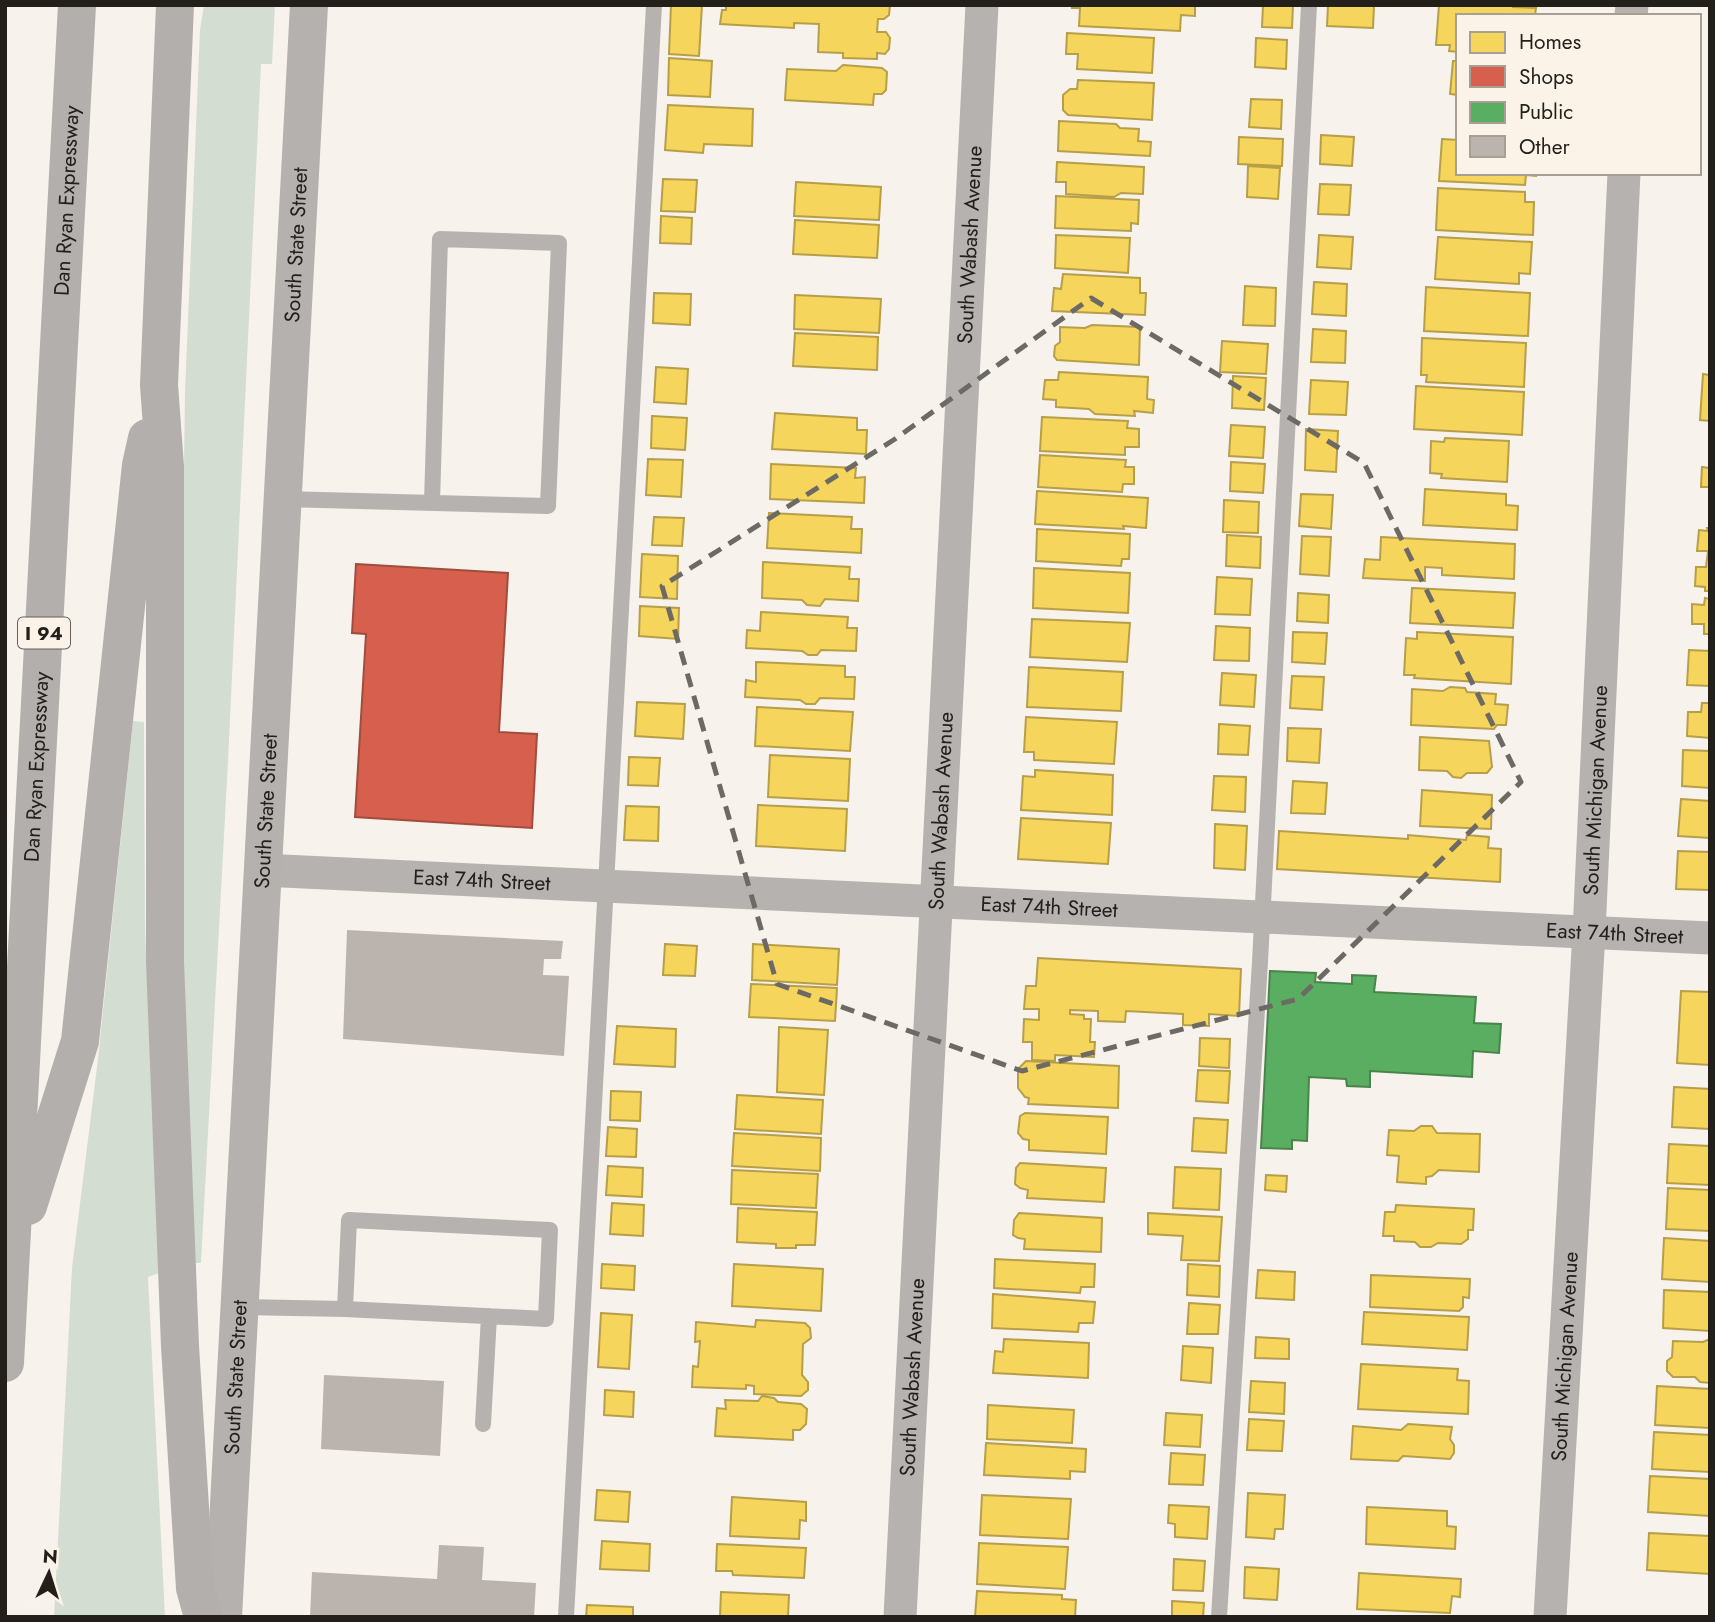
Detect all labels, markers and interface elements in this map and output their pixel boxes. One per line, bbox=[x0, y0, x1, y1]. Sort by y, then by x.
legend bbox=[1456, 14, 1701, 175]
text: Homes bbox=[1519, 27, 1581, 57]
text: Shops bbox=[1519, 62, 1573, 92]
text: Public bbox=[1519, 97, 1573, 127]
street label: Dan Ryan Expressway bbox=[47, 104, 87, 297]
text: Other bbox=[1519, 132, 1570, 162]
street label: South Wabash Avenue bbox=[950, 145, 990, 345]
street label: South State Street bbox=[277, 167, 315, 323]
road number: I 94 bbox=[18, 618, 70, 648]
street label: Dan Ryan Expressway bbox=[17, 670, 57, 863]
street label: South Michigan Avenue bbox=[1576, 684, 1615, 896]
street label: South Wabash Avenue bbox=[921, 711, 961, 911]
street label: South State Street bbox=[247, 733, 285, 890]
street label: East 74th Street bbox=[412, 862, 551, 899]
street label: East 74th Street bbox=[980, 889, 1118, 925]
street label: East 74th Street bbox=[1545, 915, 1684, 952]
street label: South Michigan Avenue bbox=[1544, 1250, 1586, 1462]
street label: South Wabash Avenue bbox=[892, 1277, 932, 1477]
street label: South State Street bbox=[217, 1299, 255, 1456]
north arrow bbox=[14, 1538, 84, 1608]
text: N bbox=[42, 1543, 59, 1571]

